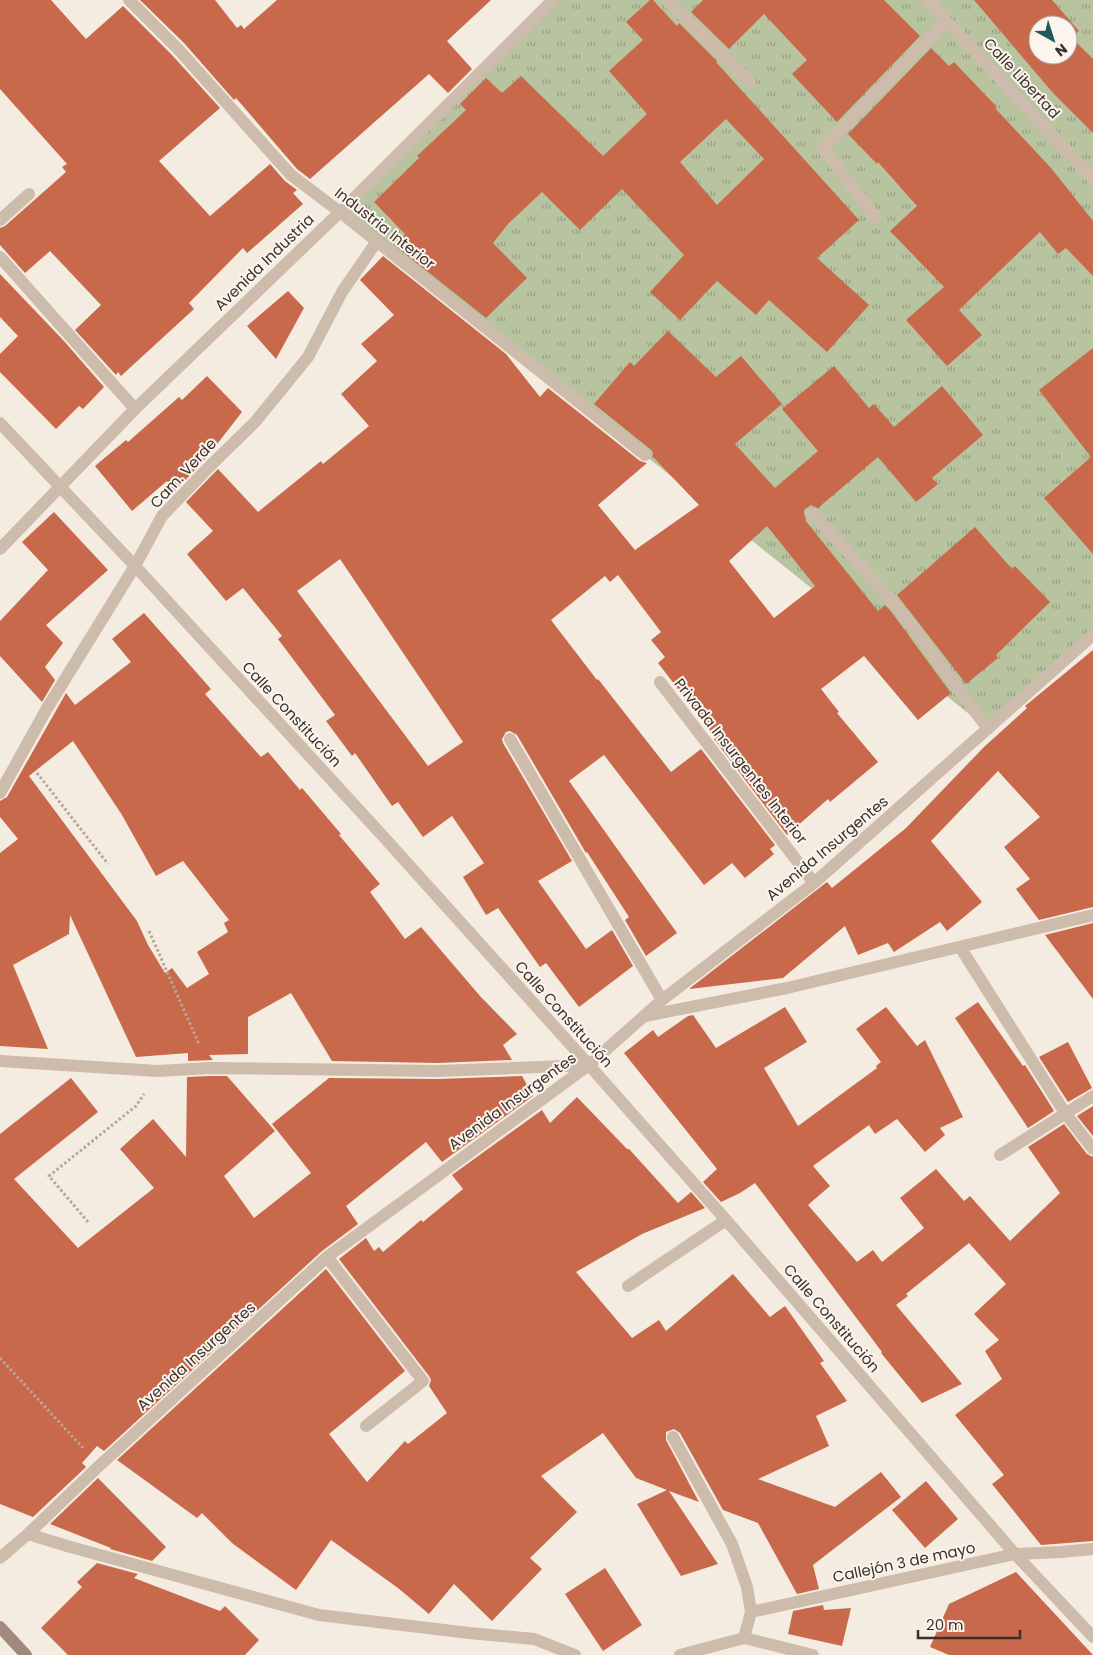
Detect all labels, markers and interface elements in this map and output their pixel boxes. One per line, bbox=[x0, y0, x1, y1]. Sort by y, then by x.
north arrow bbox=[1028, 15, 1078, 65]
street label: Calle Libertad bbox=[979, 33, 1065, 123]
text: N bbox=[1051, 39, 1072, 61]
street label: Industria Interior bbox=[330, 182, 440, 274]
street label: Avenida Industria bbox=[210, 209, 318, 315]
street label: Cam. Verde bbox=[145, 433, 221, 513]
street label: Calle Constitución bbox=[238, 657, 346, 771]
street label: Privada Insurgentes Interior bbox=[670, 674, 813, 849]
street label: Avenida Insurgentes bbox=[762, 791, 893, 905]
street label: Calle Constitución bbox=[510, 956, 618, 1072]
street label: Avenida Insurgentes bbox=[444, 1047, 580, 1155]
street label: Calle Constitución bbox=[779, 1259, 885, 1377]
street label: Avenida Insurgentes bbox=[132, 1297, 260, 1415]
street label: Callejón 3 de mayo bbox=[831, 1537, 977, 1587]
scale bar bbox=[918, 1608, 1020, 1640]
text: 20 m bbox=[926, 1614, 964, 1635]

